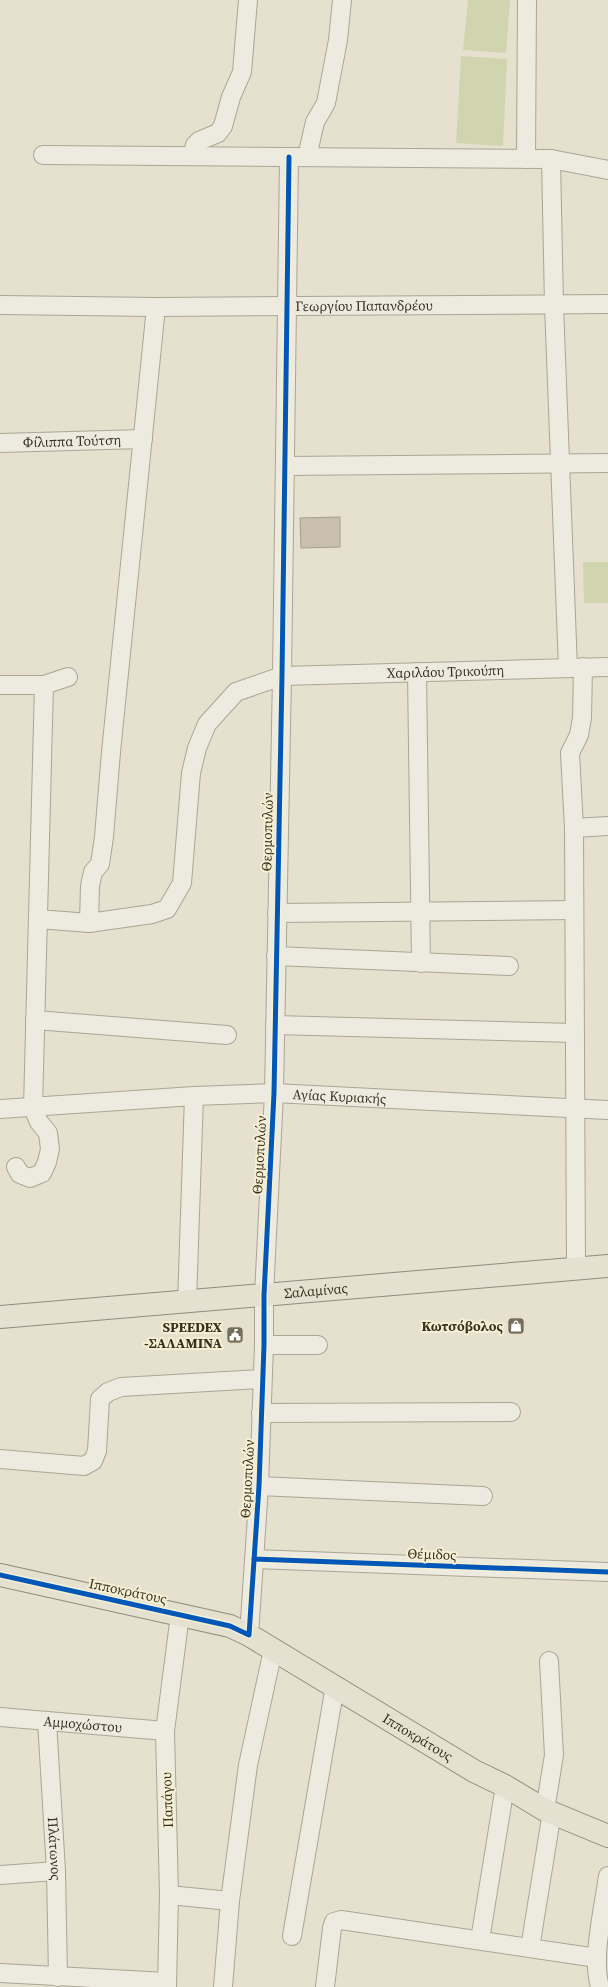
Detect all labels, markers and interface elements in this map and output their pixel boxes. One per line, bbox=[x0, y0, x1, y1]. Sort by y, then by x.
street label: Γεωργίου Παπανδρέου bbox=[295, 295, 433, 316]
street label: Φίλιππα Τούτση bbox=[23, 430, 121, 452]
street label: Χαριλάου Τρικούπη bbox=[386, 660, 504, 683]
street label: Θερμοπυλών bbox=[256, 792, 278, 872]
street label: Αγίας Κυριακής bbox=[292, 1084, 387, 1109]
street label: Θερμοπυλών bbox=[247, 1115, 271, 1195]
street label: Σαλαμίνας bbox=[283, 1278, 349, 1303]
place label: Κωτσόβολος bbox=[421, 1316, 503, 1336]
shop icon: Κωτσόβολος bbox=[506, 1316, 526, 1336]
place label: SPEEDEX -ΣΑΛΑΜΙΝΑ bbox=[144, 1317, 223, 1353]
public building icon: SPEEDEX -ΣΑΛΑΜΙΝΑ bbox=[225, 1325, 245, 1345]
street label: Θερμοπυλών bbox=[235, 1439, 259, 1519]
street label: Θέμιδος bbox=[407, 1543, 457, 1565]
street label: Ιπποκράτους bbox=[87, 1573, 169, 1609]
street label: Ιπποκράτους bbox=[379, 1708, 457, 1766]
street label: Αμμοχώστου bbox=[43, 1711, 123, 1737]
street label: Παπάγου bbox=[156, 1772, 178, 1828]
street label: Πλάτωνος bbox=[43, 1816, 66, 1881]

